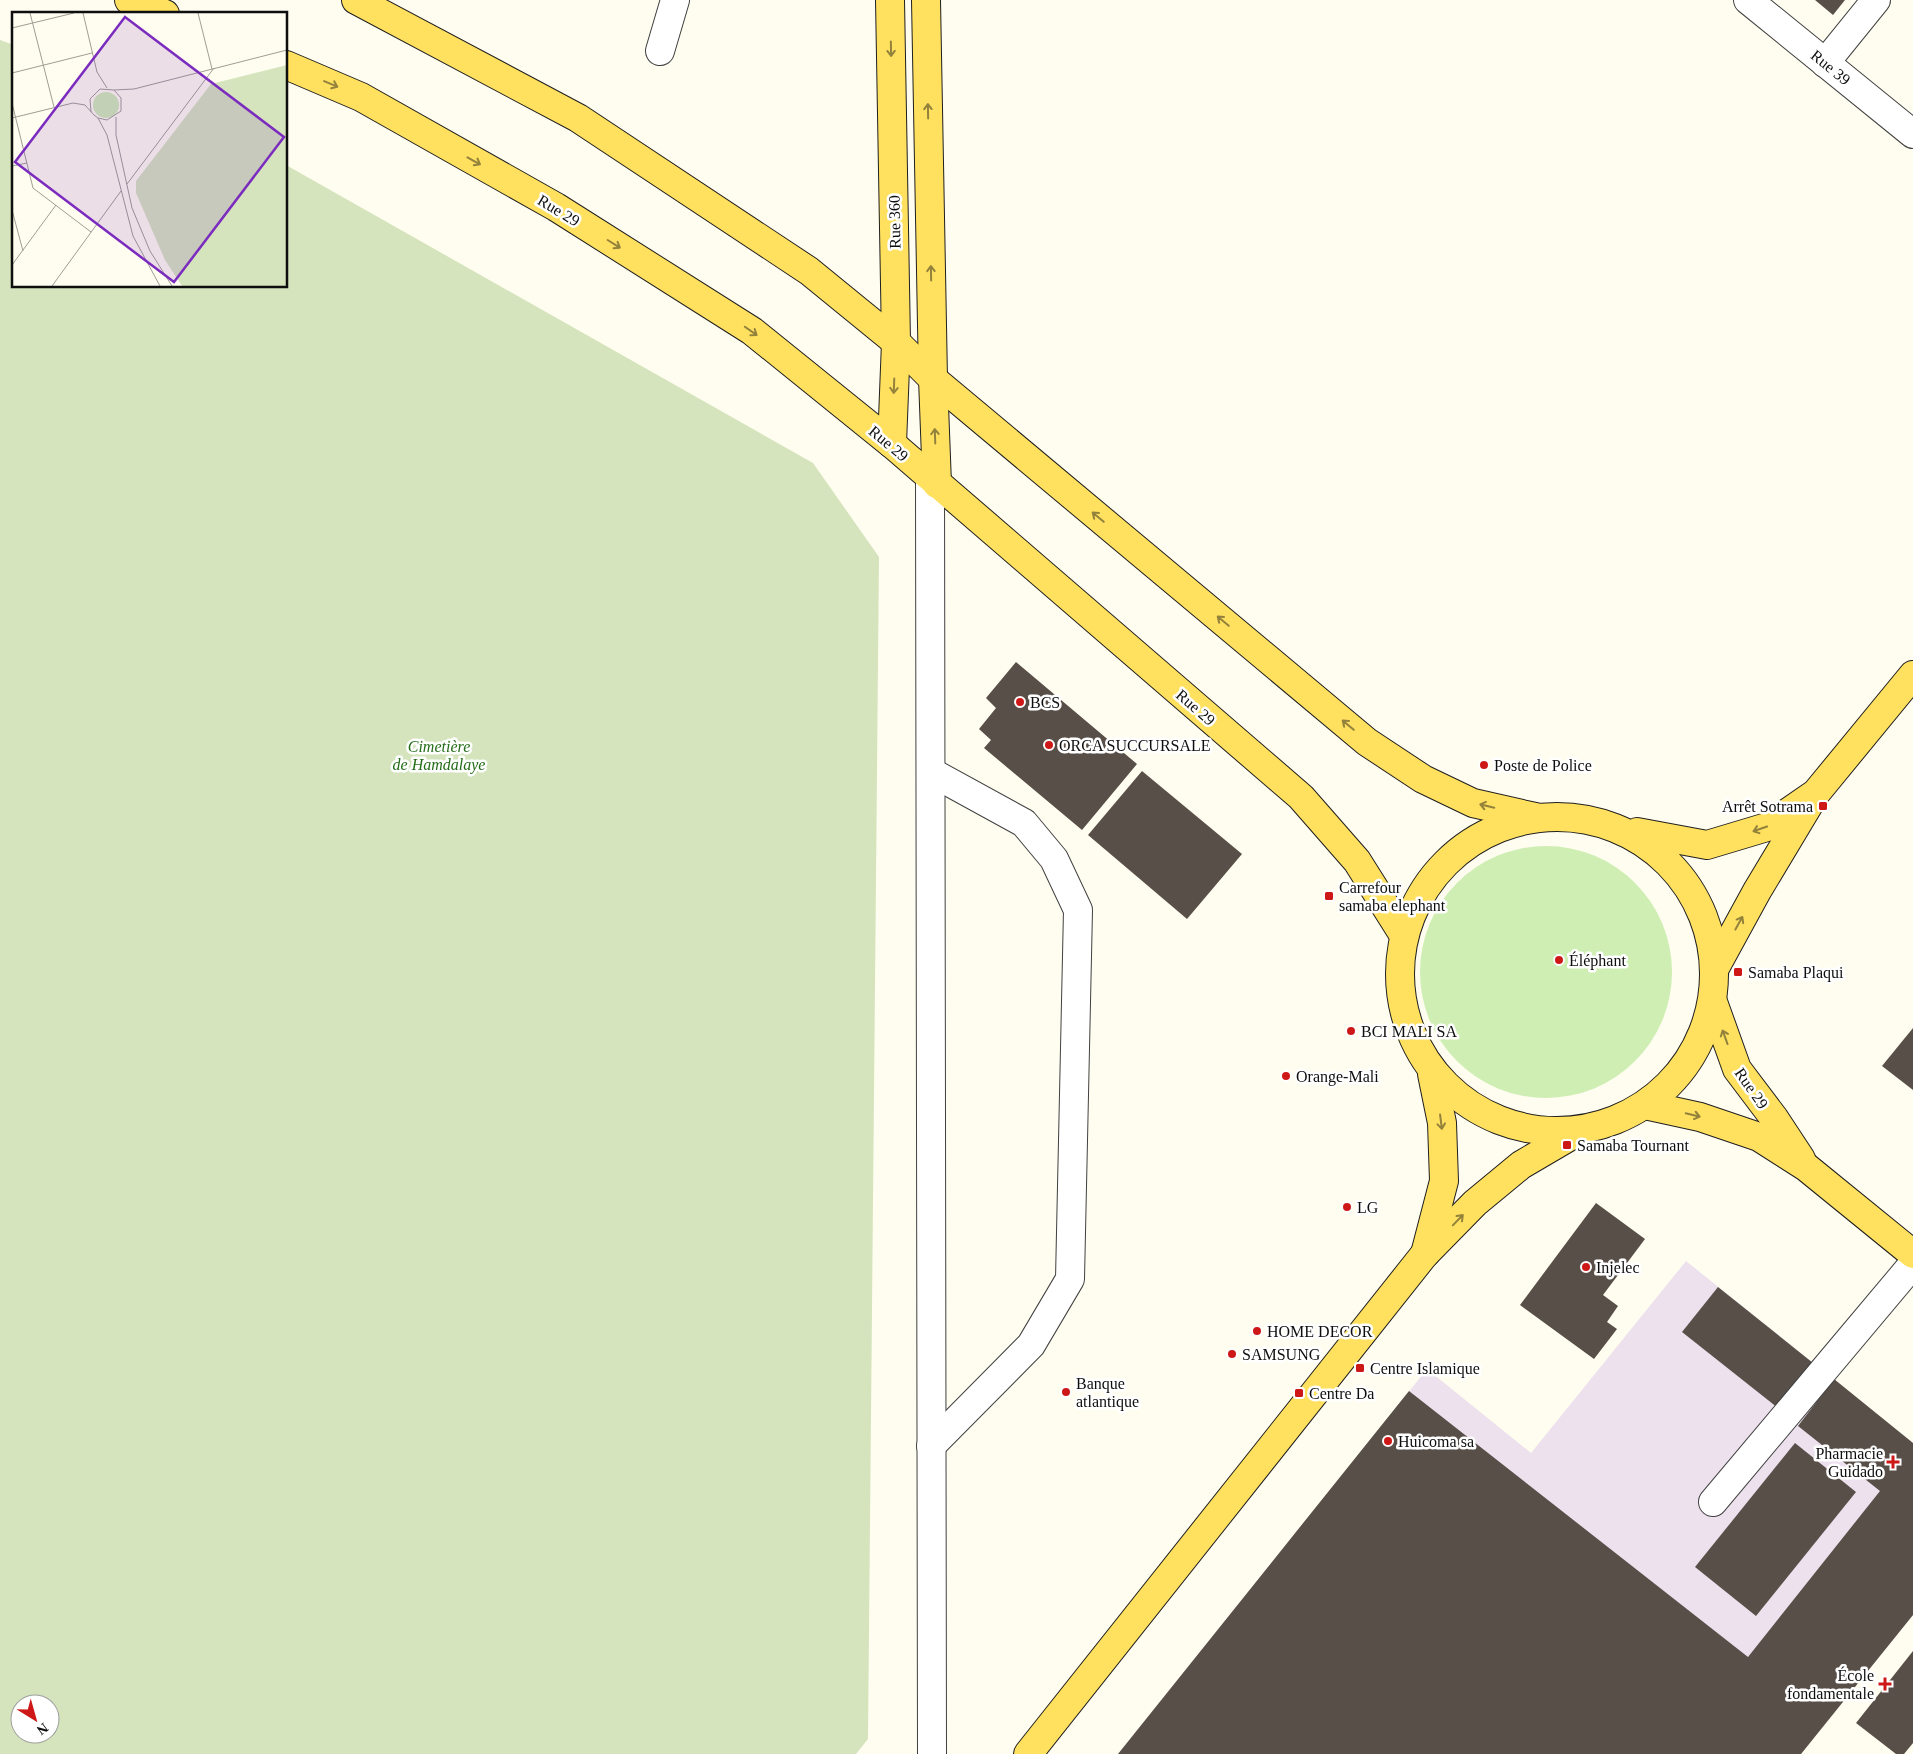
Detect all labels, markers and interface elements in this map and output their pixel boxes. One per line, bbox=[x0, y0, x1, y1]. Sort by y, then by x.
inset map bbox=[12, 12, 288, 288]
one-way arrow bbox=[886, 40, 896, 56]
street label: Rue 39 bbox=[1808, 46, 1854, 88]
one-way arrow bbox=[323, 80, 338, 90]
one-way arrow bbox=[923, 103, 933, 120]
one-way arrow bbox=[467, 156, 482, 166]
street label: Rue 29 bbox=[535, 191, 583, 230]
street label: Rue 360 bbox=[886, 195, 903, 249]
one-way arrow bbox=[607, 239, 621, 249]
one-way arrow bbox=[926, 266, 936, 282]
one-way arrow bbox=[744, 326, 758, 336]
one-way arrow bbox=[890, 378, 899, 394]
street label: Rue 29 bbox=[866, 422, 912, 465]
one-way arrow bbox=[930, 428, 940, 444]
one-way arrow bbox=[1092, 512, 1105, 523]
one-way arrow bbox=[1217, 616, 1230, 627]
street label: Rue 29 bbox=[1173, 686, 1219, 729]
place label: BCS bbox=[1030, 694, 1060, 711]
marker: BCS bbox=[1014, 696, 1026, 708]
one-way arrow bbox=[1341, 720, 1354, 731]
place label: ORCA SUCCURSALE bbox=[1059, 737, 1211, 754]
park label: Cimetière de Hamdalaye bbox=[393, 738, 485, 774]
marker: ORCA SUCCURSALE bbox=[1043, 739, 1055, 751]
place label: Poste de Police bbox=[1494, 757, 1592, 774]
marker: Poste de Police bbox=[1478, 759, 1490, 771]
place label: Arrêt Sotrama bbox=[1722, 798, 1813, 815]
marker: Arrêt Sotrama bbox=[1817, 800, 1829, 812]
one-way arrow bbox=[1480, 801, 1496, 810]
one-way arrow bbox=[1753, 824, 1769, 834]
place label: Carrefour samaba elephant bbox=[1339, 879, 1446, 915]
marker: Carrefour samaba elephant bbox=[1323, 890, 1335, 902]
one-way arrow bbox=[1735, 917, 1745, 931]
place label: Éléphant bbox=[1569, 951, 1626, 970]
marker: Éléphant bbox=[1553, 954, 1565, 966]
place label: Samaba Plaqui bbox=[1748, 964, 1844, 982]
marker: Samaba Plaqui bbox=[1732, 966, 1744, 978]
place label: BCI MALI SA bbox=[1361, 1023, 1457, 1040]
marker: BCI MALI SA bbox=[1345, 1025, 1357, 1037]
one-way arrow bbox=[1720, 1029, 1730, 1045]
street label: Rue 29 bbox=[1731, 1065, 1772, 1112]
place label: Orange-Mali bbox=[1296, 1068, 1379, 1086]
marker: Orange-Mali bbox=[1280, 1070, 1292, 1082]
one-way arrow bbox=[1684, 1111, 1700, 1120]
one-way arrow bbox=[1436, 1113, 1446, 1129]
place label: Samaba Tournant bbox=[1577, 1137, 1689, 1154]
marker: Samaba Tournant bbox=[1561, 1139, 1573, 1151]
place label: LG bbox=[1357, 1199, 1379, 1216]
marker: LG bbox=[1341, 1201, 1353, 1213]
one-way arrow bbox=[1452, 1214, 1464, 1227]
place label: Injelec bbox=[1596, 1259, 1640, 1277]
marker: Injelec bbox=[1580, 1261, 1592, 1273]
place label: HOME DECOR bbox=[1267, 1323, 1373, 1340]
marker: HOME DECOR bbox=[1251, 1325, 1263, 1337]
place label: SAMSUNG bbox=[1242, 1346, 1321, 1363]
marker: SAMSUNG bbox=[1226, 1348, 1238, 1360]
place label: Centre Islamique bbox=[1370, 1360, 1480, 1378]
marker: Centre Islamique bbox=[1354, 1362, 1366, 1374]
place label: Banque atlantique bbox=[1076, 1375, 1139, 1411]
place label: Centre Da bbox=[1309, 1385, 1374, 1402]
marker: Banque atlantique bbox=[1060, 1386, 1072, 1398]
marker: Centre Da bbox=[1293, 1387, 1305, 1399]
place label: Huicoma sa bbox=[1398, 1433, 1474, 1450]
marker: Huicoma sa bbox=[1382, 1435, 1394, 1447]
place label: Pharmacie Guidado bbox=[1815, 1445, 1883, 1480]
marker: Pharmacie Guidado bbox=[1887, 1456, 1899, 1468]
place label: École fondamentale bbox=[1787, 1666, 1874, 1702]
marker: École fondamentale bbox=[1878, 1677, 1892, 1691]
north arrow bbox=[10, 1694, 60, 1744]
text: N bbox=[34, 1720, 51, 1738]

